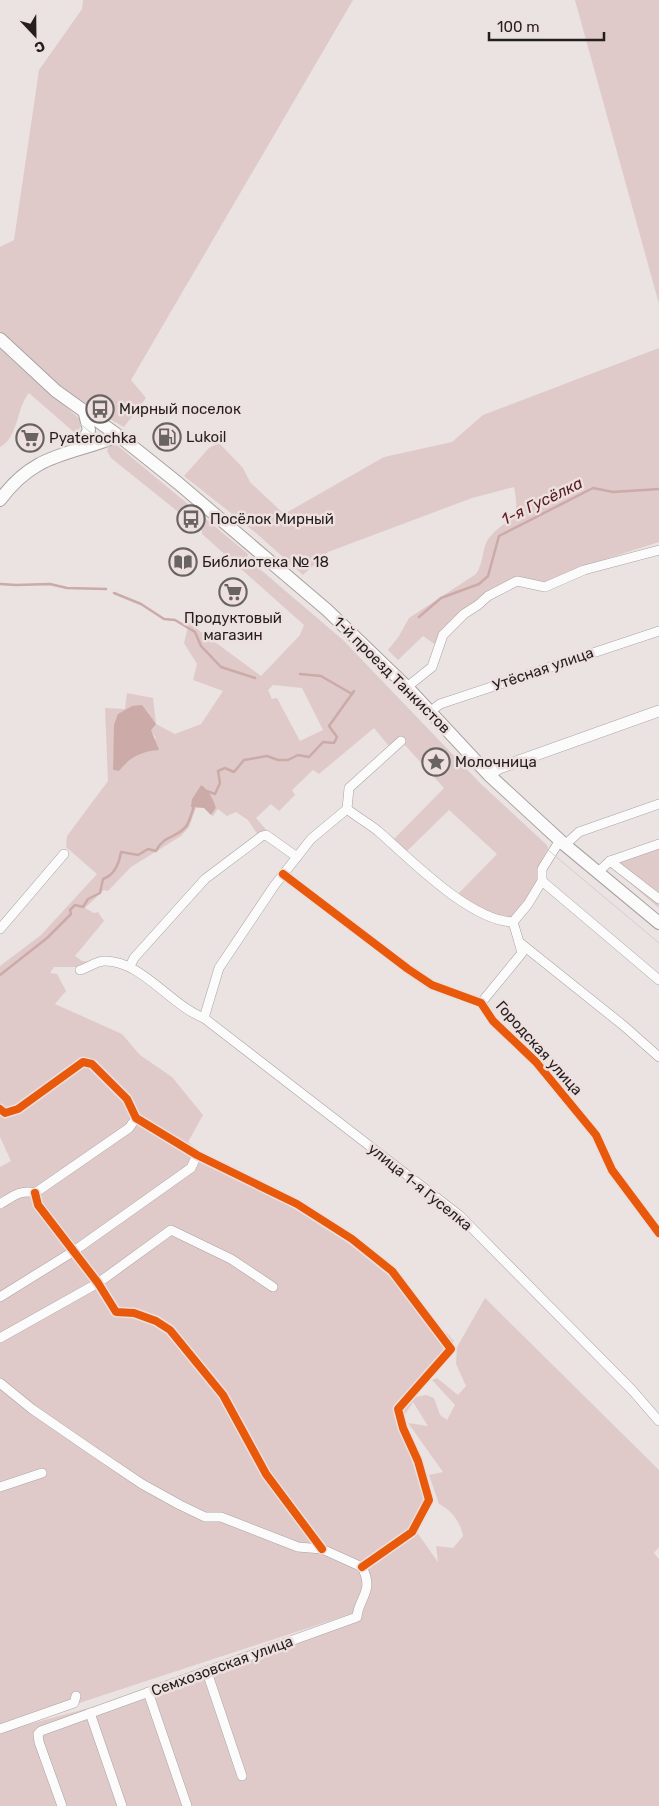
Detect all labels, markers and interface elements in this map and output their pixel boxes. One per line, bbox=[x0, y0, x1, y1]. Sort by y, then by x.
north arrow bbox=[10, 10, 60, 60]
scale bar bbox=[489, 10, 604, 42]
text: 100 m bbox=[497, 18, 539, 36]
text: С bbox=[32, 37, 47, 56]
bus stop icon: Мирный поселок bbox=[85, 394, 115, 424]
place label: Мирный поселок bbox=[119, 400, 241, 418]
fuel station icon: Lukoil bbox=[152, 422, 182, 452]
supermarket icon: Pyaterochka bbox=[15, 423, 45, 453]
place label: Lukoil bbox=[186, 428, 227, 446]
place label: Pyaterochka bbox=[49, 429, 137, 447]
water label: 1-я Гусёлка bbox=[498, 473, 586, 529]
bus stop icon: Посёлок Мирный bbox=[176, 504, 206, 534]
place label: Посёлок Мирный bbox=[210, 510, 334, 528]
library icon: Библиотека № 18 bbox=[168, 547, 198, 577]
place label: Библиотека № 18 bbox=[202, 553, 329, 571]
supermarket icon: Продуктовый магазин bbox=[218, 577, 248, 607]
place label: Продуктовый магазин bbox=[184, 609, 282, 644]
street label: 1-й проезд Танкистов bbox=[330, 613, 454, 737]
street label: Утёсная улица bbox=[490, 643, 596, 695]
place icon: Молочница bbox=[421, 747, 451, 777]
place label: Молочница bbox=[455, 753, 537, 771]
street label: Городская улица bbox=[492, 997, 586, 1099]
street label: улица 1-я Гуселка bbox=[364, 1140, 476, 1234]
street label: Семхозовская улица bbox=[149, 1632, 295, 1700]

